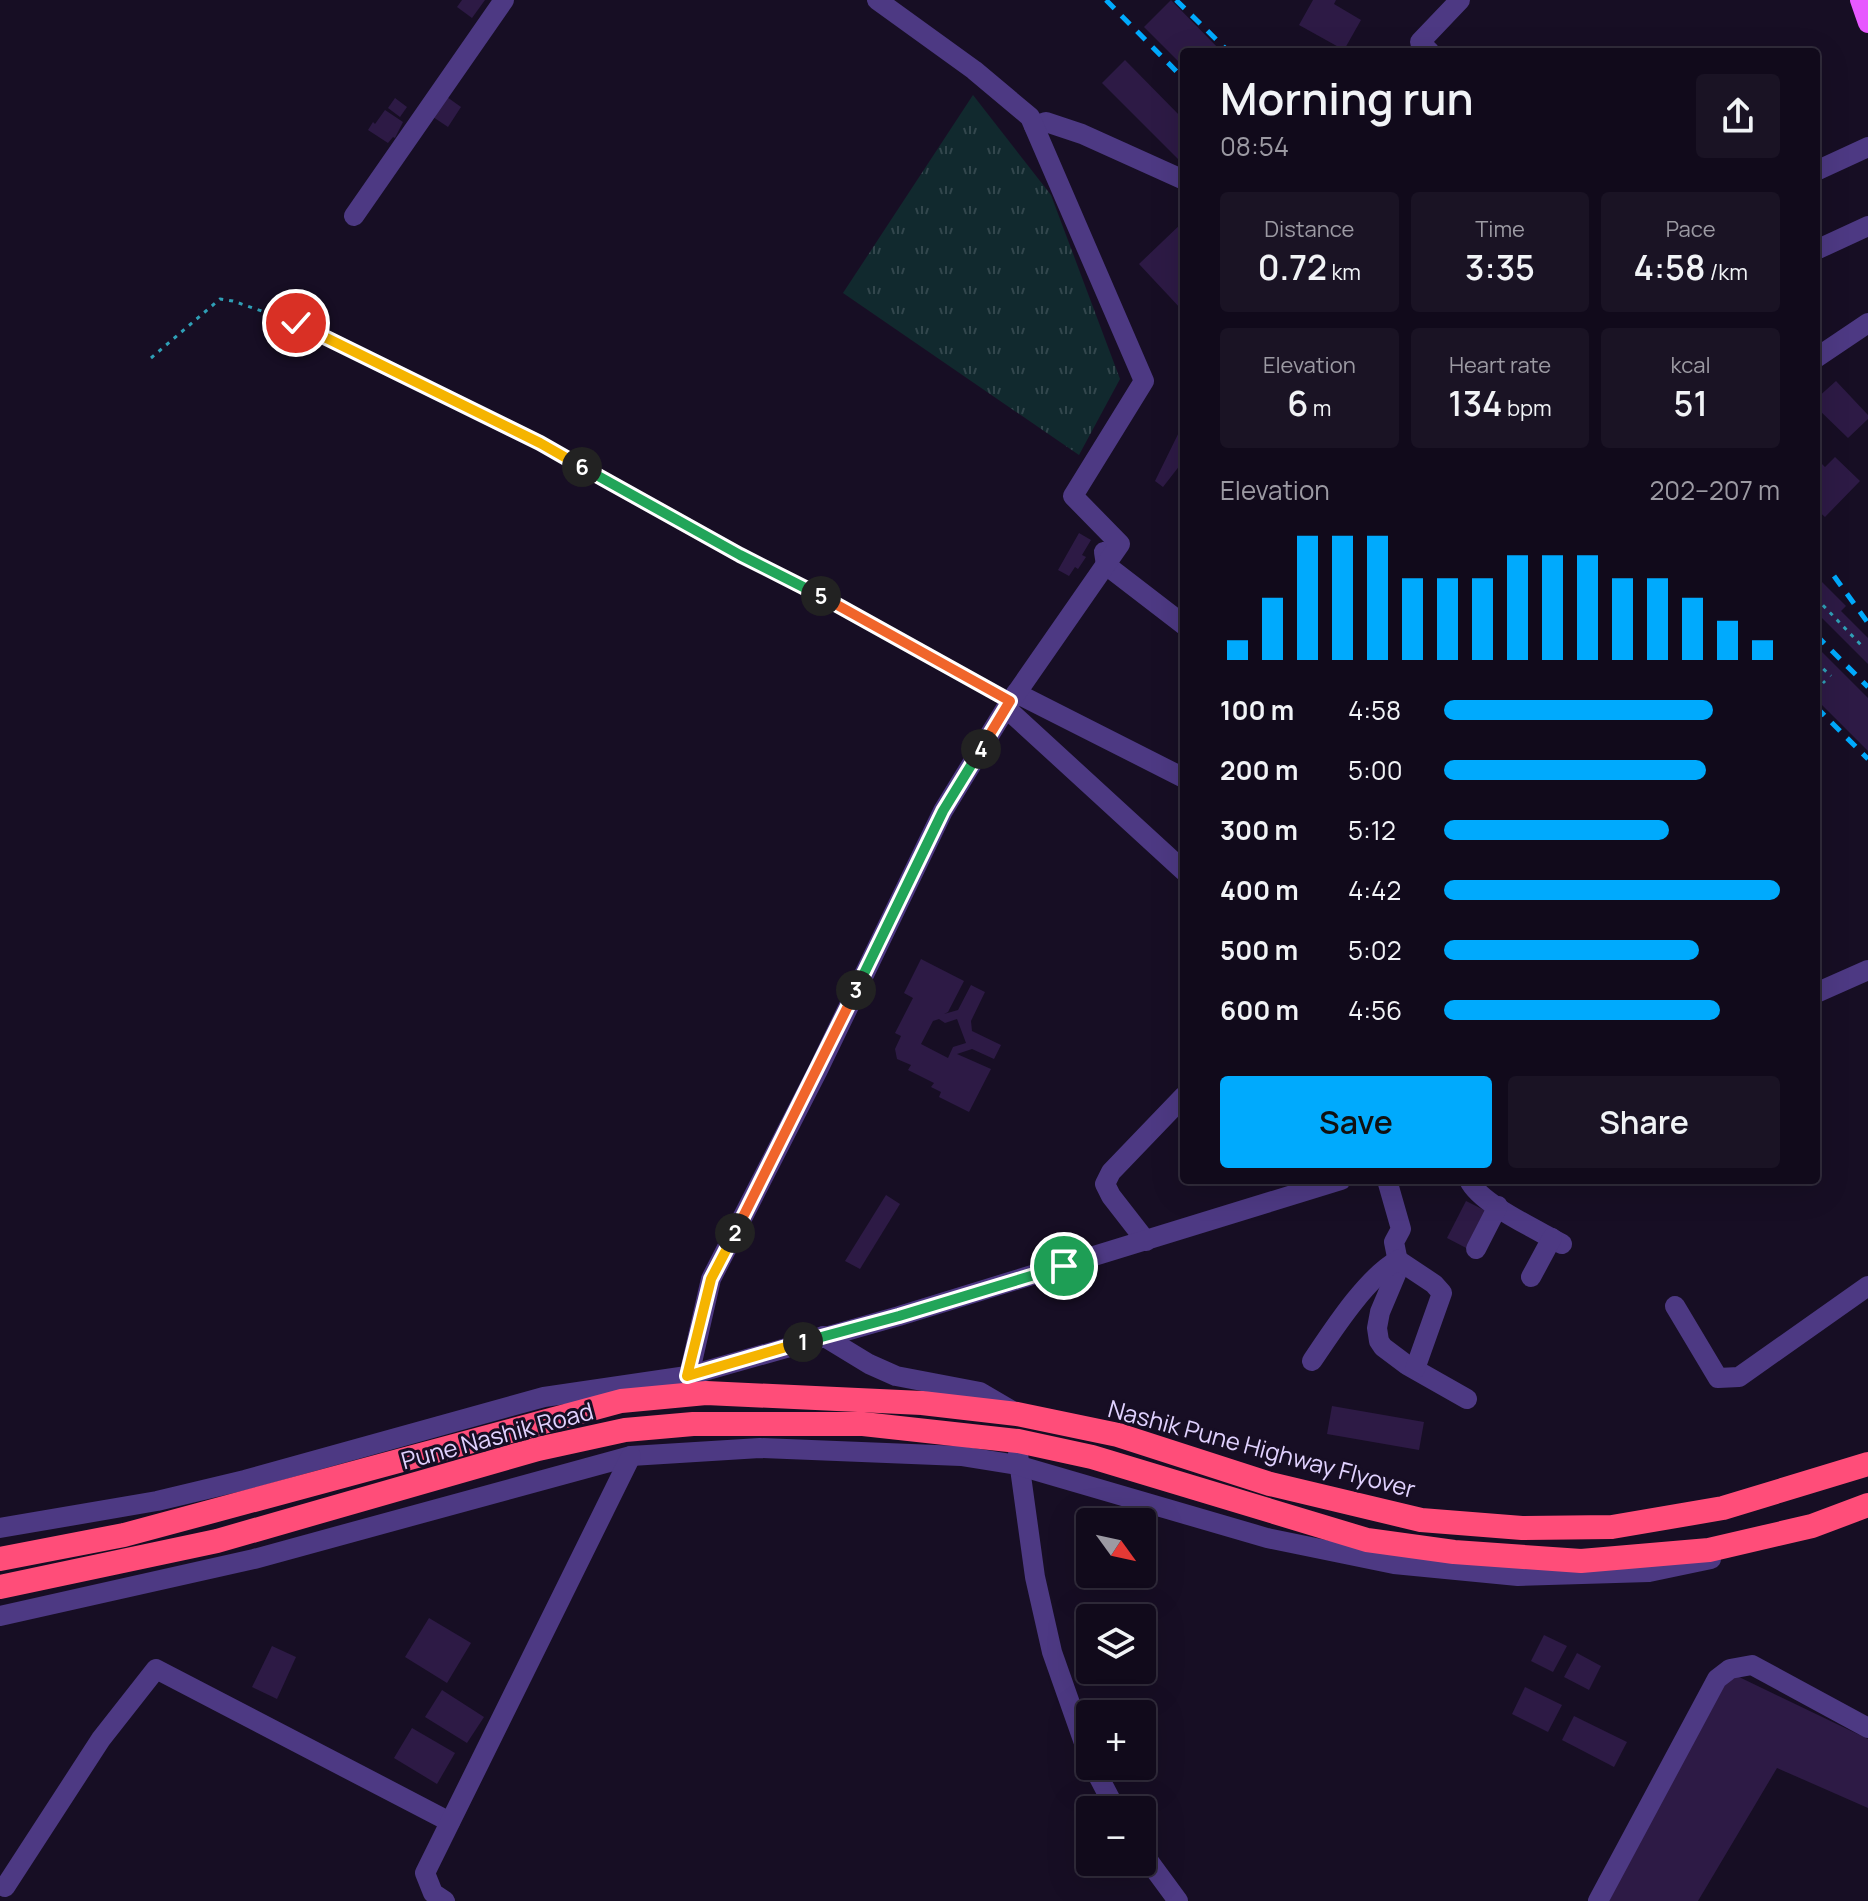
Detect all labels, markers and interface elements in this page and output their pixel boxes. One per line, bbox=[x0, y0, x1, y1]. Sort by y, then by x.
text: Morning run bbox=[1220, 68, 1474, 128]
button: share bbox=[1696, 74, 1780, 158]
text: 08:54 bbox=[1220, 128, 1289, 164]
text: Distance bbox=[1264, 214, 1354, 244]
text: Time bbox=[1475, 214, 1525, 244]
text: Pace bbox=[1666, 214, 1716, 244]
text: 0.72 bbox=[1258, 244, 1327, 290]
text: 3:35 bbox=[1465, 244, 1535, 290]
text: 4:58 bbox=[1633, 244, 1705, 290]
text: km bbox=[1327, 257, 1361, 287]
text: /km bbox=[1705, 257, 1748, 287]
pin bbox=[262, 289, 330, 357]
icon: check bbox=[274, 301, 318, 345]
text: Elevation bbox=[1263, 350, 1356, 380]
text: Heart rate bbox=[1449, 350, 1551, 380]
text: kcal bbox=[1671, 350, 1711, 380]
text: 6 bbox=[1287, 380, 1308, 426]
text: 134 bbox=[1448, 380, 1503, 426]
text: 51 bbox=[1674, 380, 1708, 426]
text: m bbox=[1308, 393, 1331, 423]
text: bpm bbox=[1503, 393, 1552, 423]
pin: 6 bbox=[562, 447, 602, 487]
text: 6 bbox=[575, 452, 589, 482]
text: Elevation bbox=[1220, 472, 1330, 508]
text: 202–207 m bbox=[1649, 472, 1780, 508]
pin: 5 bbox=[801, 576, 841, 616]
text: 5 bbox=[815, 581, 827, 611]
text: 100 m bbox=[1220, 692, 1294, 728]
text: 4:58 bbox=[1348, 692, 1401, 728]
pin: 4 bbox=[961, 729, 1001, 769]
text: 4 bbox=[974, 734, 988, 764]
text: 200 m bbox=[1220, 752, 1298, 788]
text: 5:00 bbox=[1348, 752, 1403, 788]
text: 300 m bbox=[1220, 812, 1298, 848]
text: 5:12 bbox=[1348, 812, 1396, 848]
text: 400 m bbox=[1220, 872, 1299, 908]
text: 4:42 bbox=[1348, 872, 1401, 908]
text: 500 m bbox=[1220, 932, 1298, 968]
text: 5:02 bbox=[1348, 932, 1401, 968]
pin: 3 bbox=[836, 970, 876, 1010]
text: 3 bbox=[850, 975, 862, 1005]
text: 600 m bbox=[1220, 992, 1299, 1028]
text: 4:56 bbox=[1348, 992, 1402, 1028]
button: Save bbox=[1220, 1076, 1492, 1168]
button: Share bbox=[1508, 1076, 1780, 1168]
pin: 2 bbox=[715, 1213, 755, 1253]
text: 2 bbox=[728, 1218, 742, 1248]
pin bbox=[1030, 1232, 1098, 1300]
icon: arrive bbox=[1042, 1244, 1086, 1288]
pin: 1 bbox=[783, 1322, 823, 1362]
text: 1 bbox=[798, 1327, 808, 1357]
street label: Nashik Pune Highway Flyover bbox=[1105, 1391, 1420, 1505]
street label: Pune Nashik Road bbox=[397, 1393, 597, 1477]
north arrow bbox=[1076, 1508, 1156, 1588]
map controls bbox=[1076, 1508, 1156, 1876]
button: layers bbox=[1076, 1604, 1156, 1684]
button: + bbox=[1076, 1700, 1156, 1780]
button: − bbox=[1076, 1796, 1156, 1876]

